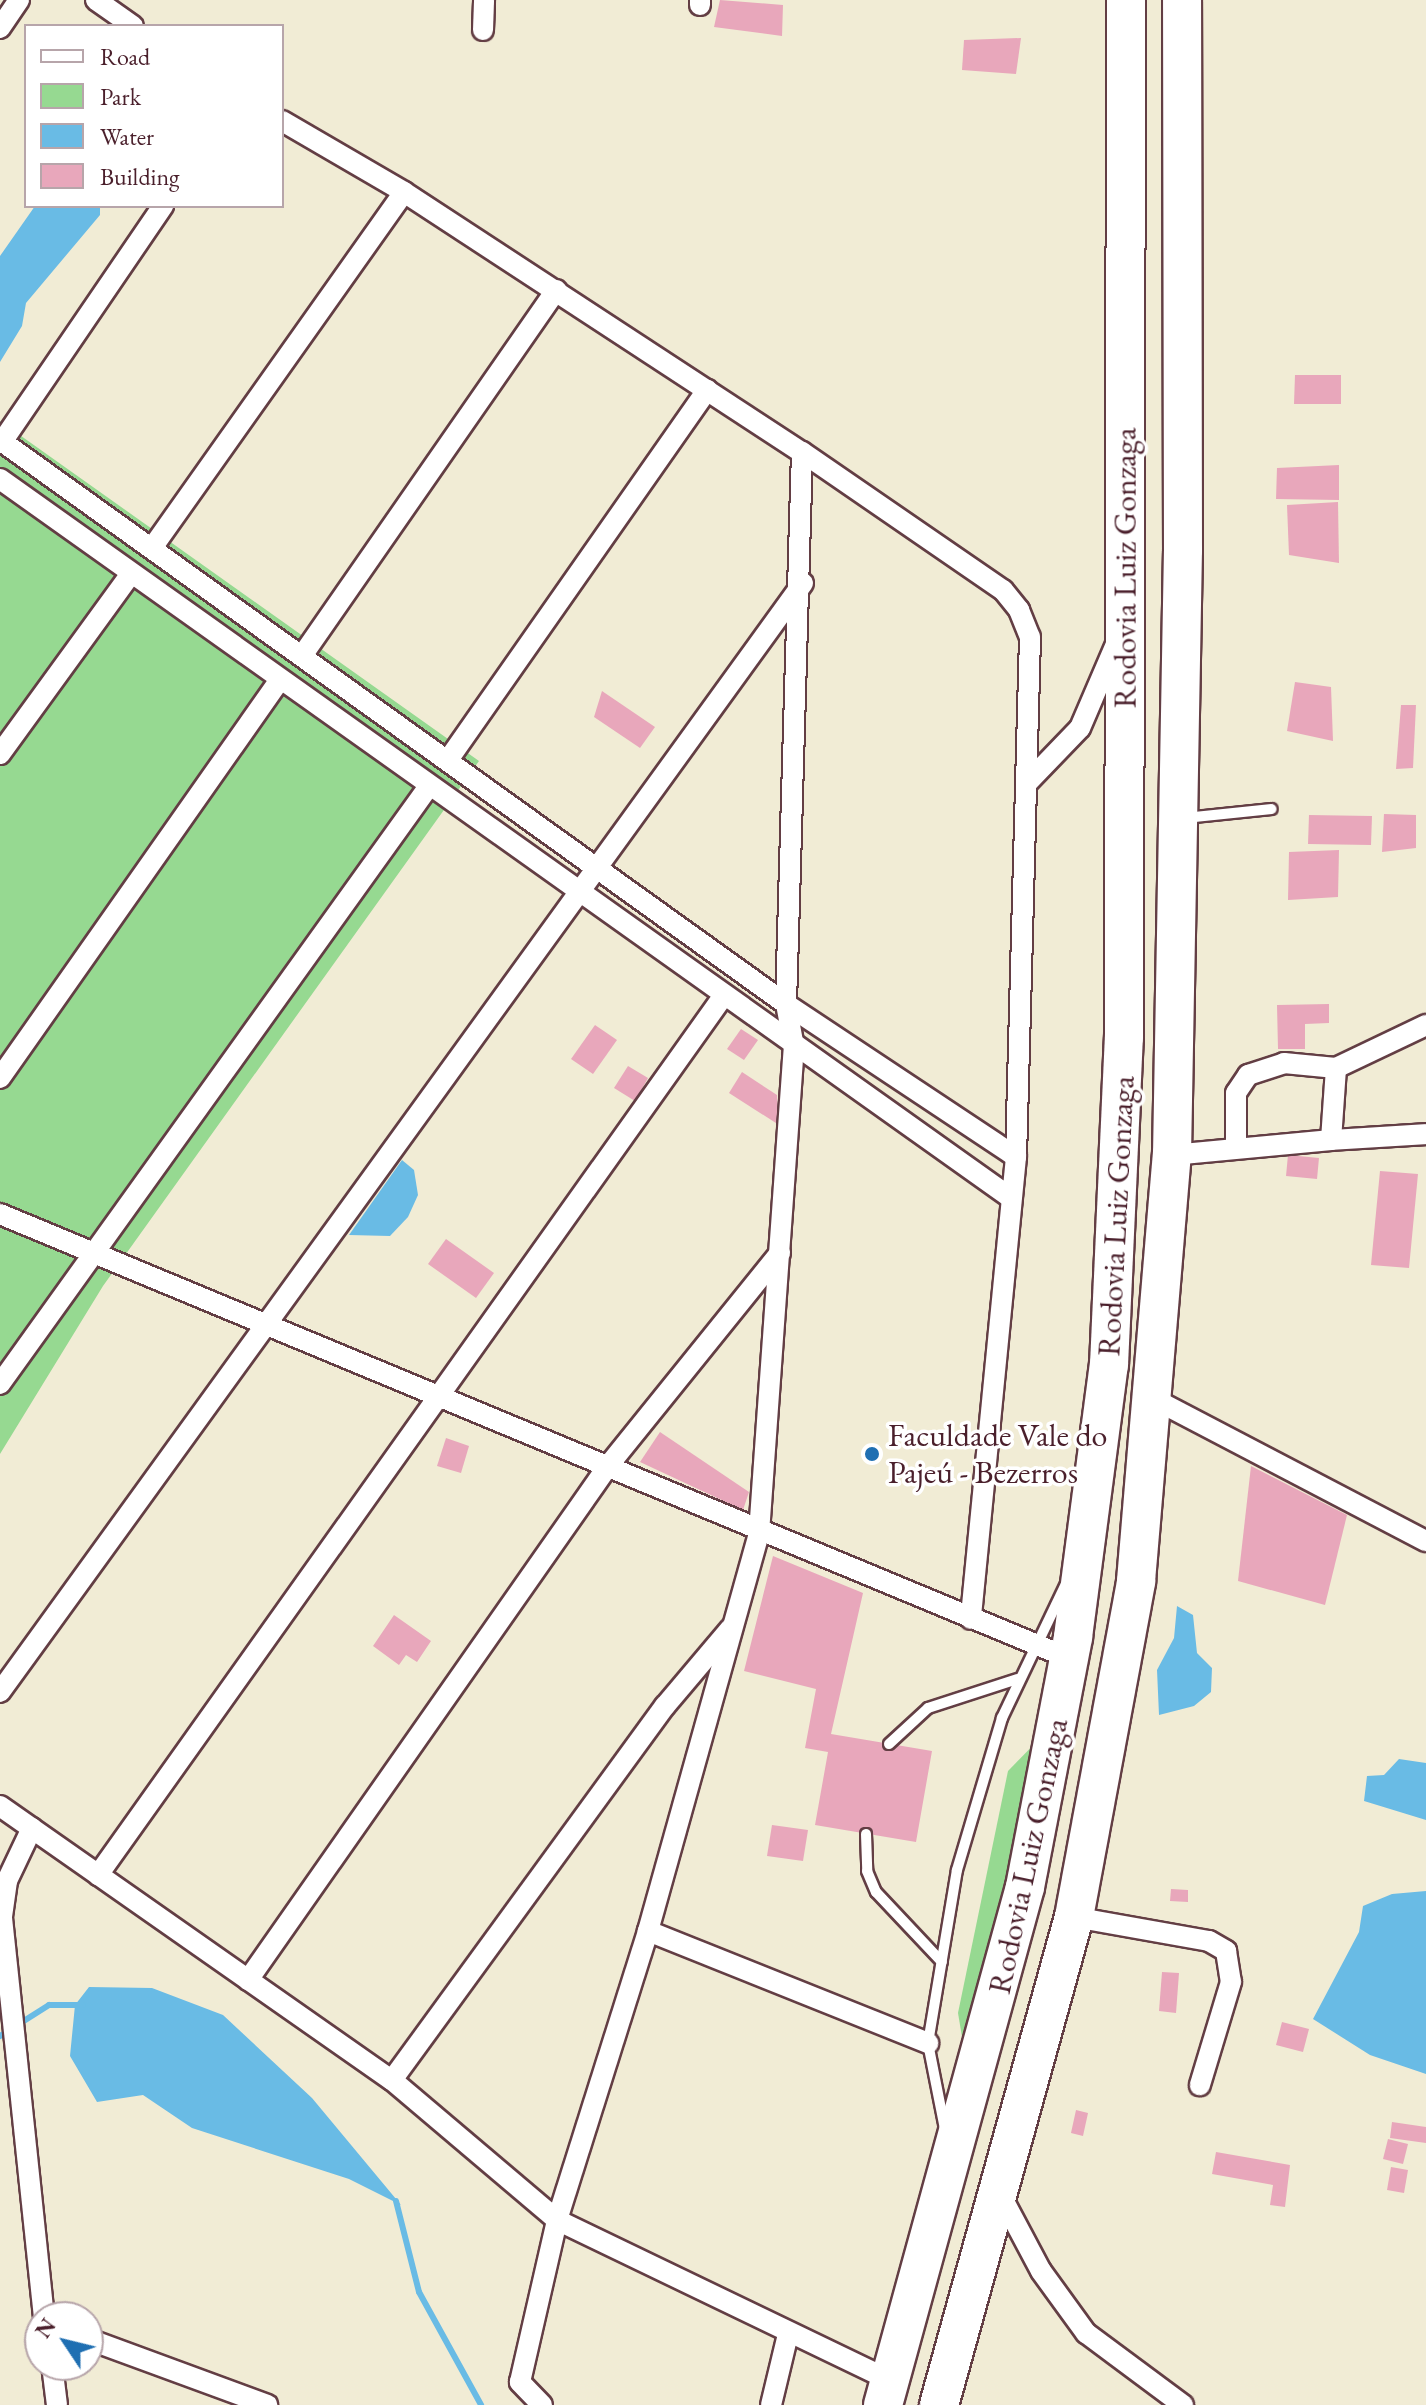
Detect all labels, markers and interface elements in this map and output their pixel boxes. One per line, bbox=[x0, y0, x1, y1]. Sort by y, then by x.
legend bbox=[24, 24, 284, 208]
text: Road bbox=[100, 41, 150, 72]
text: Park bbox=[100, 81, 141, 112]
text: Water bbox=[100, 121, 154, 152]
text: Building bbox=[100, 161, 180, 192]
street label: Rodovia Luiz Gonzaga bbox=[1106, 428, 1144, 708]
street label: Rodovia Luiz Gonzaga bbox=[1089, 1075, 1143, 1357]
place label: Faculdade Vale do Pajeú - Bezerros bbox=[888, 1417, 1107, 1492]
marker: Faculdade Vale do Pajeú - Bezerros bbox=[863, 1445, 881, 1463]
street label: Rodovia Luiz Gonzaga bbox=[980, 1715, 1076, 1997]
north arrow bbox=[24, 2301, 104, 2381]
text: N bbox=[29, 2312, 63, 2344]

